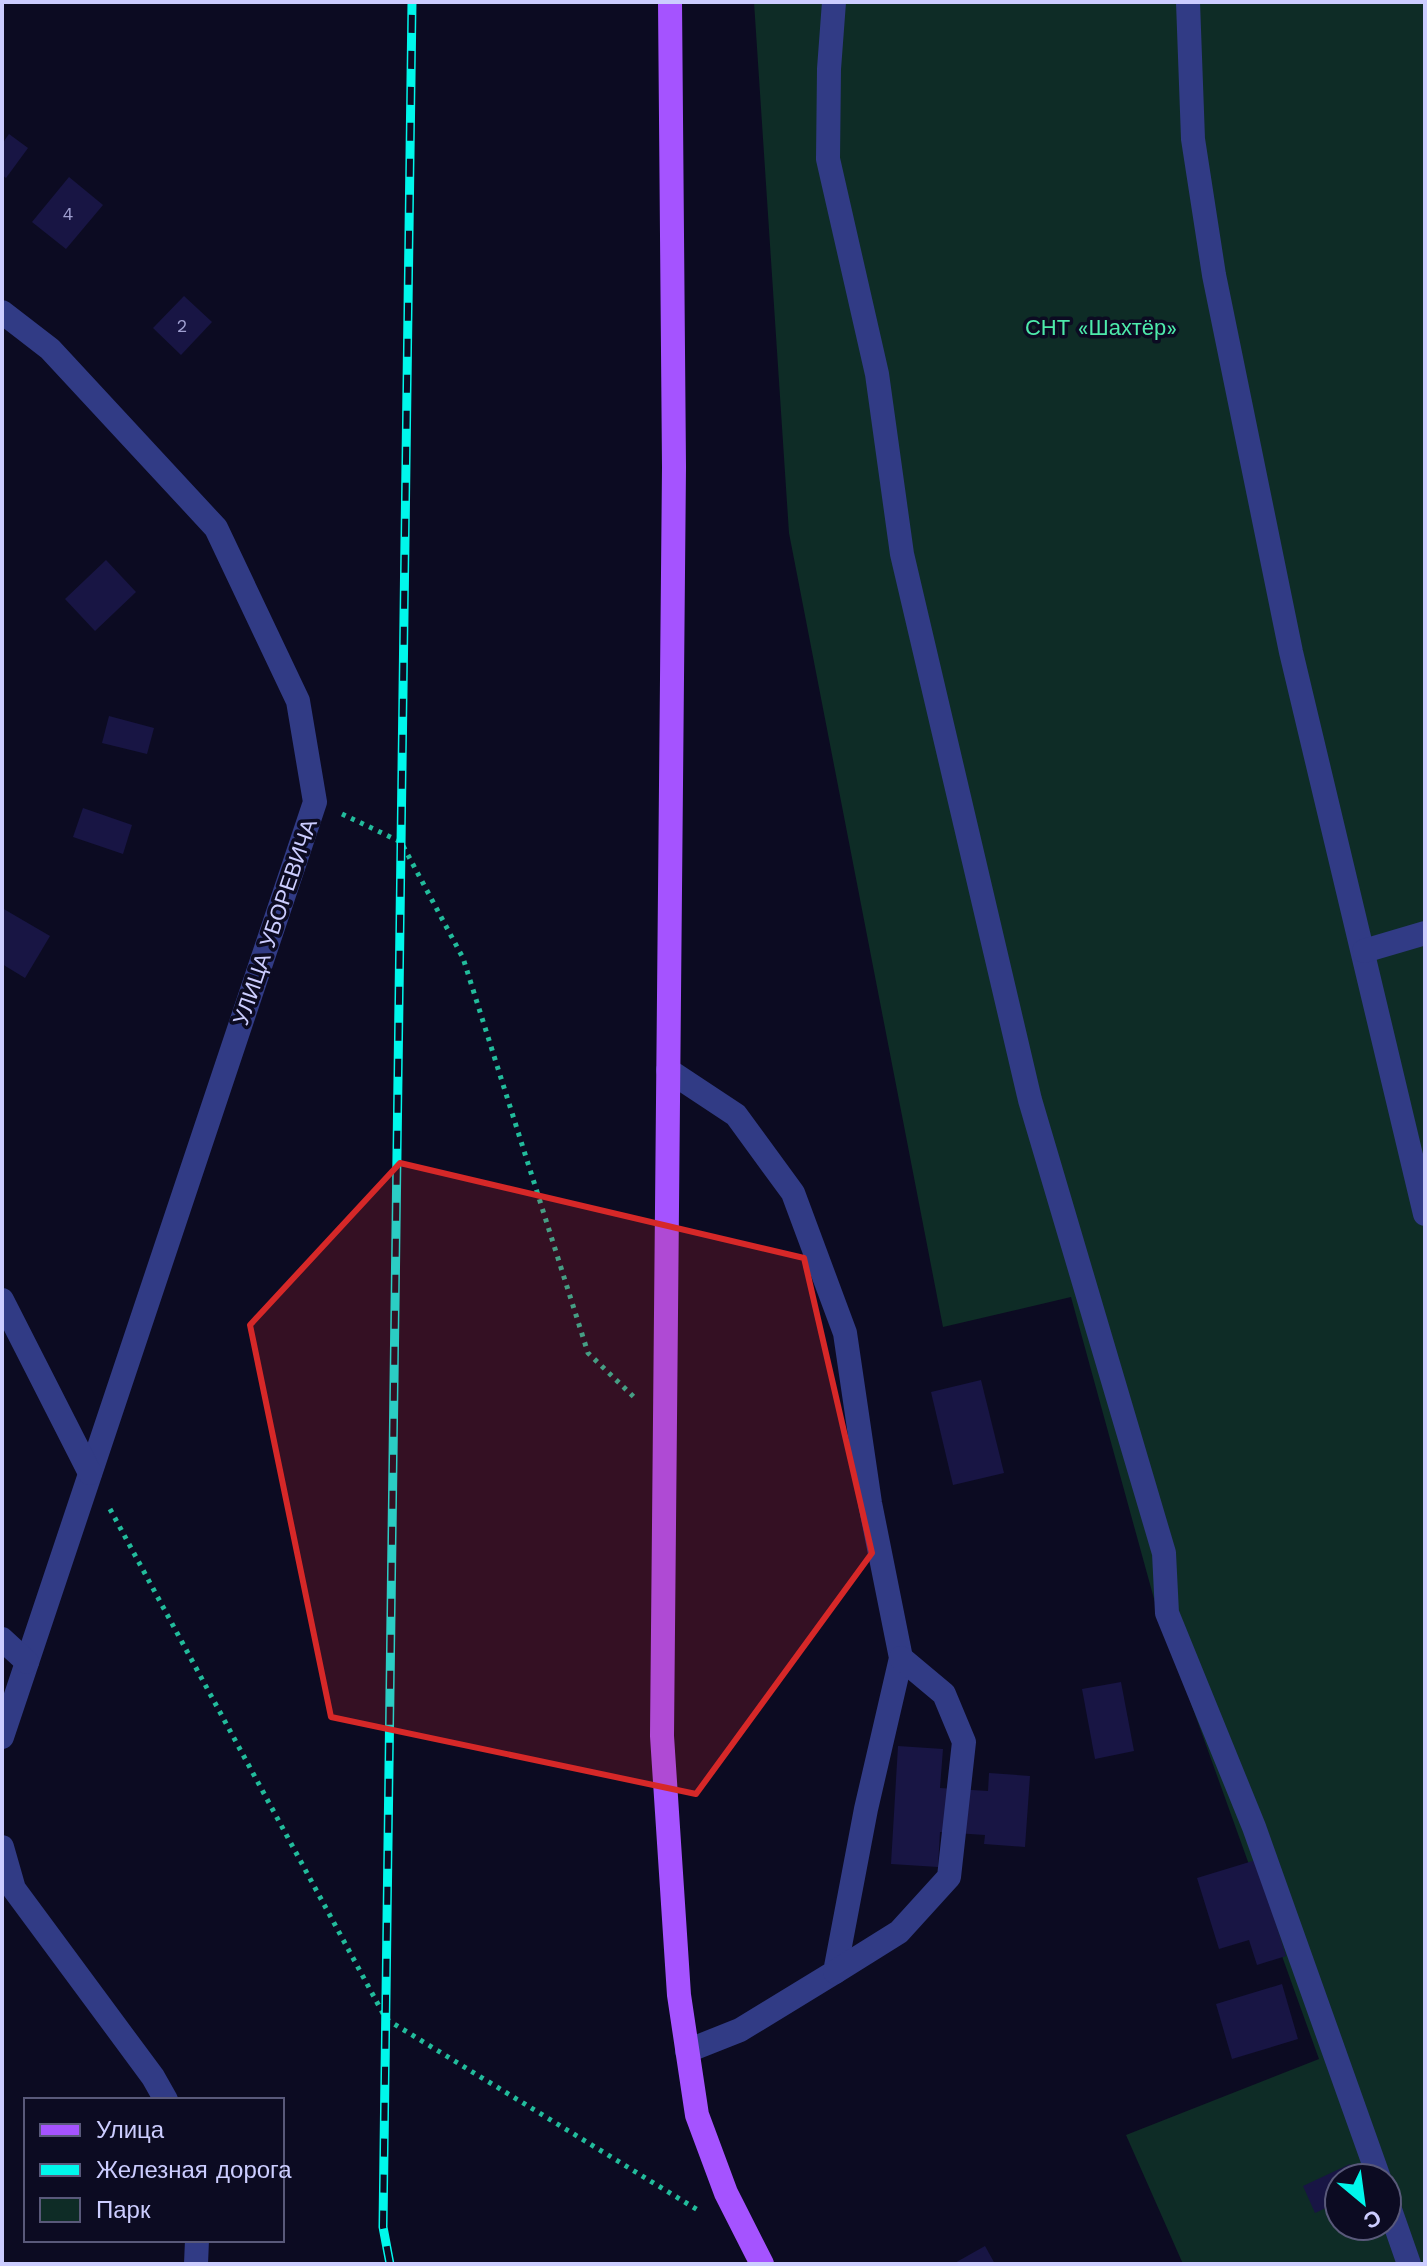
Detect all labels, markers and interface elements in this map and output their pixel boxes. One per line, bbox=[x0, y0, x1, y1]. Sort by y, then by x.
house number: 4 bbox=[63, 203, 74, 224]
house number: 2 bbox=[177, 315, 187, 336]
park label: СНТ «Шахтёр» bbox=[1025, 315, 1177, 340]
street label: УЛИЦА УБОРЕВИЧА bbox=[228, 815, 322, 1028]
legend bbox=[24, 2098, 284, 2242]
text: Улица bbox=[96, 2116, 165, 2144]
text: Железная дорога bbox=[96, 2156, 292, 2184]
north arrow bbox=[1323, 2162, 1403, 2242]
text: Парк bbox=[96, 2196, 151, 2224]
text: С bbox=[1359, 2204, 1385, 2234]

